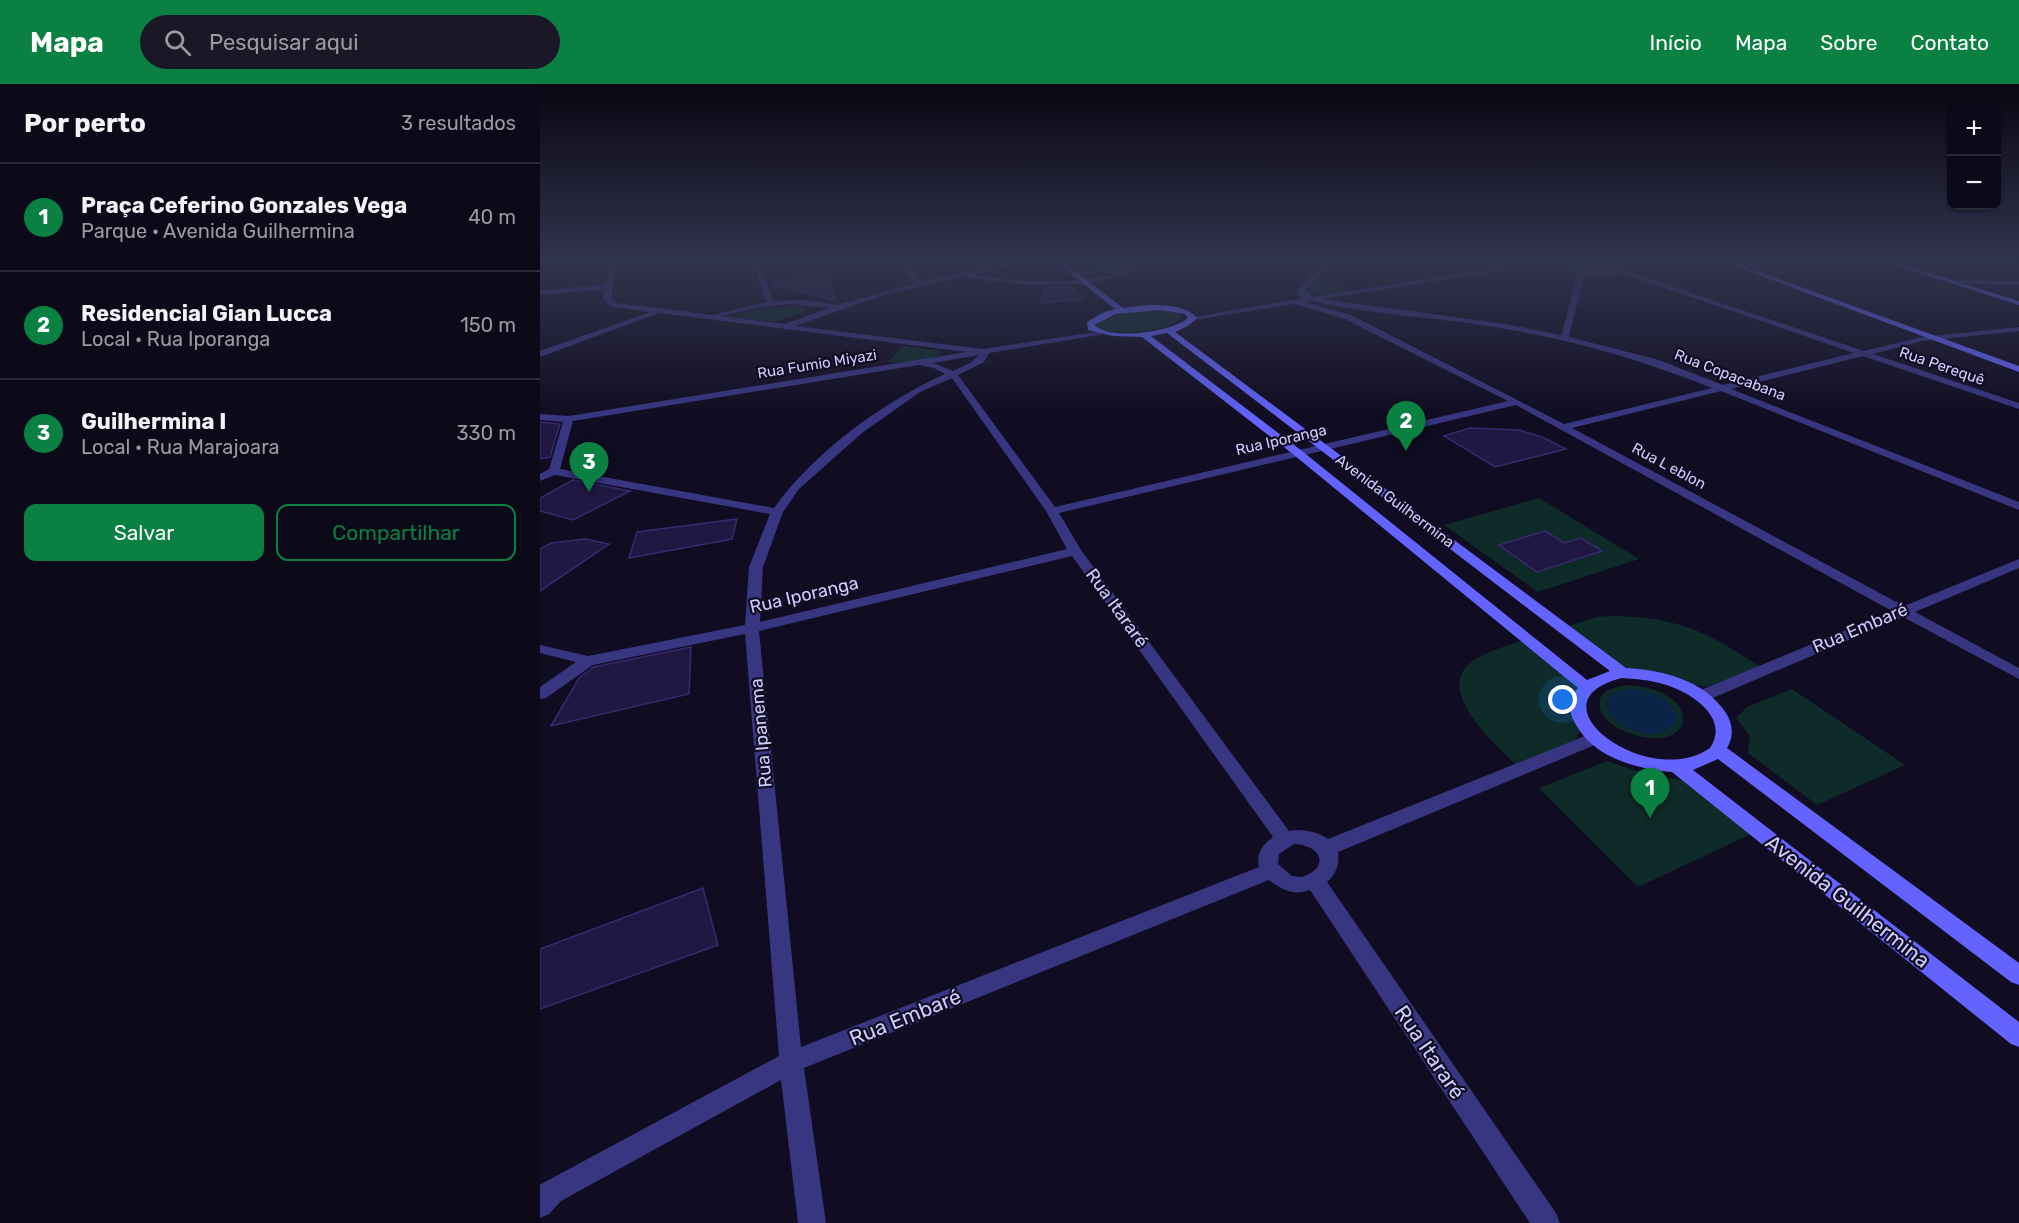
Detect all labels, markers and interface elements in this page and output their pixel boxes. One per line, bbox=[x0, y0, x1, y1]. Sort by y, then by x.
search box bbox=[140, 15, 560, 69]
text: Mapa bbox=[30, 26, 104, 59]
icon: search bbox=[161, 26, 194, 59]
text: Pesquisar aqui bbox=[209, 29, 359, 56]
text: Início bbox=[1650, 30, 1702, 55]
text: Mapa bbox=[1735, 30, 1787, 55]
text: Sobre bbox=[1820, 30, 1877, 55]
text: Contato bbox=[1910, 30, 1989, 55]
map controls bbox=[1947, 102, 2001, 210]
button: + bbox=[1947, 102, 2001, 156]
text: Por perto bbox=[24, 108, 146, 139]
text: 3 resultados bbox=[401, 111, 516, 135]
button: − bbox=[1947, 156, 2001, 210]
text: Praça Ceferino Gonzales Vega bbox=[81, 192, 407, 219]
text: 1 bbox=[39, 205, 48, 229]
text: 40 m bbox=[468, 205, 516, 229]
text: Parque · Avenida Guilhermina bbox=[81, 219, 355, 243]
text: Residencial Gian Lucca bbox=[81, 300, 332, 327]
text: 2 bbox=[37, 313, 50, 337]
text: 150 m bbox=[460, 313, 516, 337]
text: Local · Rua Iporanga bbox=[81, 327, 270, 351]
street label: Rua Perequê bbox=[1897, 343, 1987, 389]
street label: Rua Copacabana bbox=[1672, 345, 1788, 405]
street label: Rua Fumio Miyazi bbox=[756, 346, 878, 382]
pin: 2 bbox=[1386, 402, 1426, 451]
text: Guilhermina I bbox=[81, 408, 226, 435]
text: 3 bbox=[37, 421, 50, 445]
text: 330 m bbox=[457, 421, 516, 445]
street label: Rua Iporanga bbox=[1234, 421, 1328, 459]
text: Local · Rua Marajoara bbox=[81, 435, 280, 459]
street label: Rua L eblon bbox=[1629, 439, 1709, 493]
pin: 3 bbox=[569, 442, 608, 492]
street label: Avenida Guilhermina bbox=[1332, 451, 1458, 551]
button: Salvar bbox=[24, 504, 264, 561]
button: Compartilhar bbox=[276, 504, 516, 561]
street label: Rua Itararé bbox=[1081, 564, 1153, 652]
street label: Rua Iporanga bbox=[747, 572, 861, 618]
street label: Rua Embaré bbox=[1809, 598, 1911, 658]
street label: Rua Ipanema bbox=[745, 678, 777, 788]
your location bbox=[1548, 685, 1577, 714]
pin: 1 bbox=[1630, 768, 1670, 818]
street label: Avenida Guilhermina bbox=[1761, 829, 1935, 973]
street label: Rua Embaré bbox=[846, 983, 964, 1051]
street label: Rua Itararé bbox=[1390, 1000, 1470, 1104]

